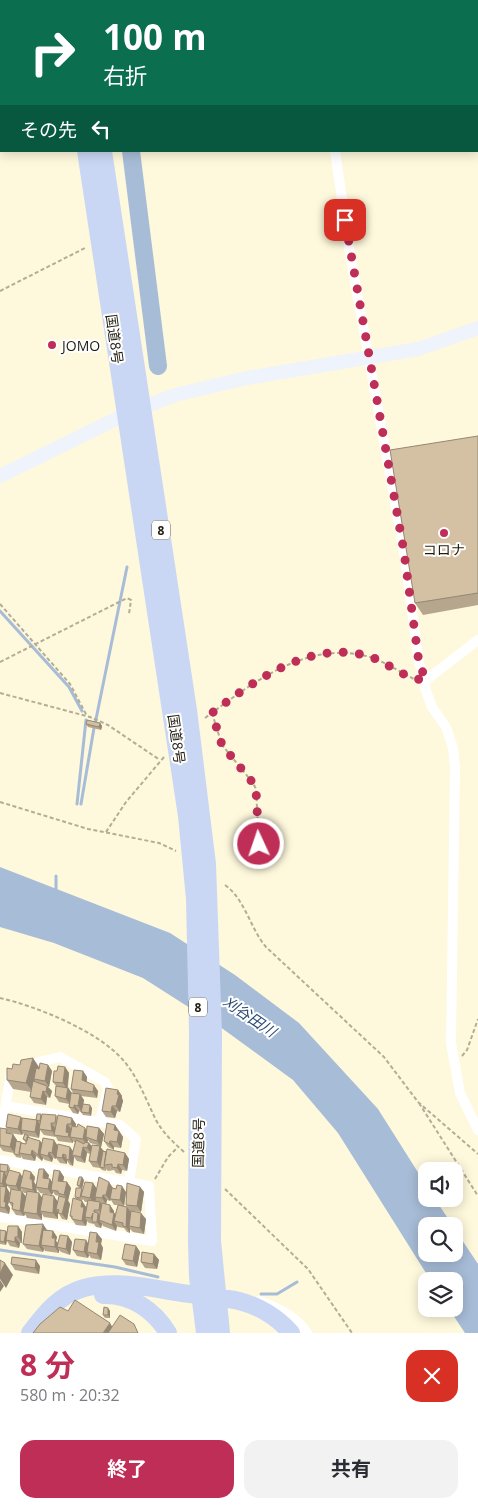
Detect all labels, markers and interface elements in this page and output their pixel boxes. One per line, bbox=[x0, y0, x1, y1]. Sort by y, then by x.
text: 100 m bbox=[103, 13, 207, 60]
icon: right bbox=[20, 20, 85, 85]
text: 右折 bbox=[103, 60, 147, 90]
icon: left bbox=[87, 115, 115, 143]
text: その先 bbox=[20, 117, 77, 143]
pin bbox=[324, 199, 366, 241]
icon: arrive bbox=[331, 206, 359, 234]
street label: 国道8号 bbox=[102, 313, 128, 365]
place label: JOMO bbox=[60, 336, 100, 355]
marker: JOMO bbox=[46, 339, 58, 351]
road number: 8 bbox=[152, 520, 170, 540]
marker: コロナ bbox=[438, 527, 450, 539]
place label: コロナ bbox=[423, 540, 465, 559]
street label: 国道8号 bbox=[164, 713, 190, 765]
position arrow bbox=[232, 817, 284, 869]
water label: 刈谷田川 bbox=[220, 991, 282, 1042]
road number: 8 bbox=[189, 998, 207, 1016]
street label: 国道8号 bbox=[188, 1118, 208, 1168]
map controls bbox=[418, 1162, 463, 1317]
button: sound bbox=[418, 1162, 463, 1207]
button: search bbox=[418, 1217, 463, 1262]
button: layers bbox=[418, 1272, 463, 1317]
text: 8 分 bbox=[20, 1344, 75, 1385]
button: close bbox=[406, 1350, 458, 1402]
text: 580 m · 20:32 bbox=[20, 1384, 120, 1406]
button: 終了 bbox=[20, 1440, 234, 1498]
button: 共有 bbox=[244, 1440, 458, 1498]

